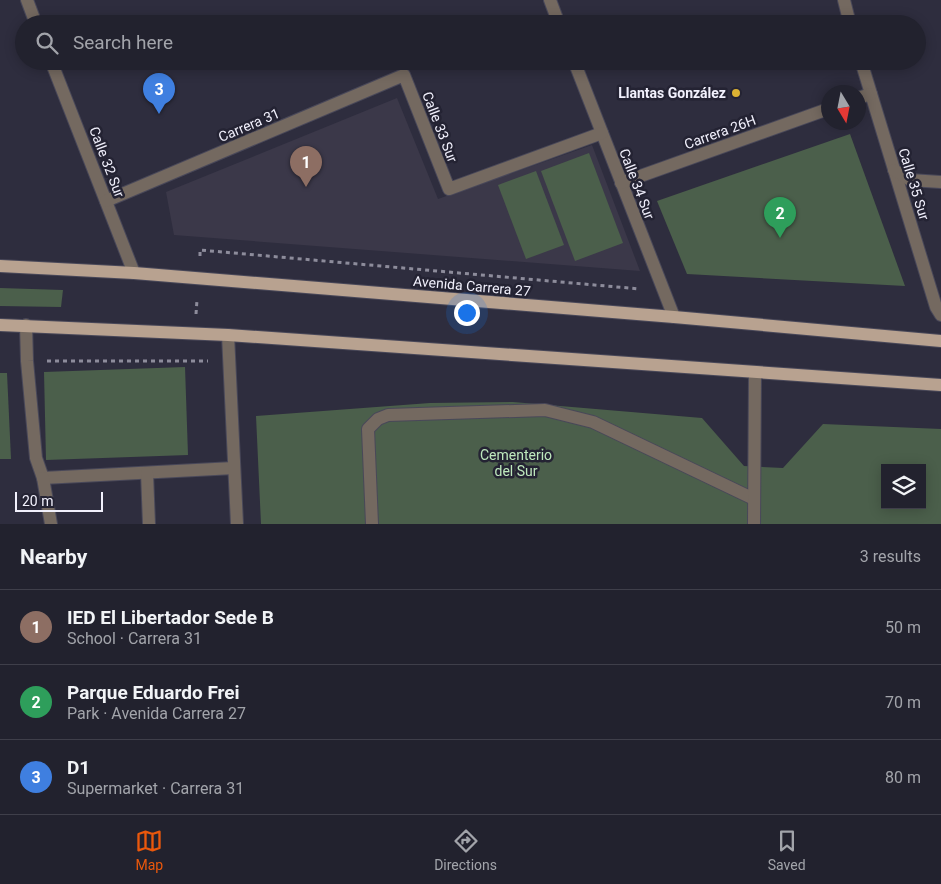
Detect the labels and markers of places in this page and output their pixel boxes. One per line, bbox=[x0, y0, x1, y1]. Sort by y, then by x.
pin: 3 bbox=[143, 73, 175, 114]
place label: Llantas González bbox=[618, 85, 726, 101]
marker: Llantas González bbox=[730, 87, 742, 99]
pin: 1 bbox=[290, 146, 322, 187]
pin: 2 bbox=[764, 197, 796, 238]

